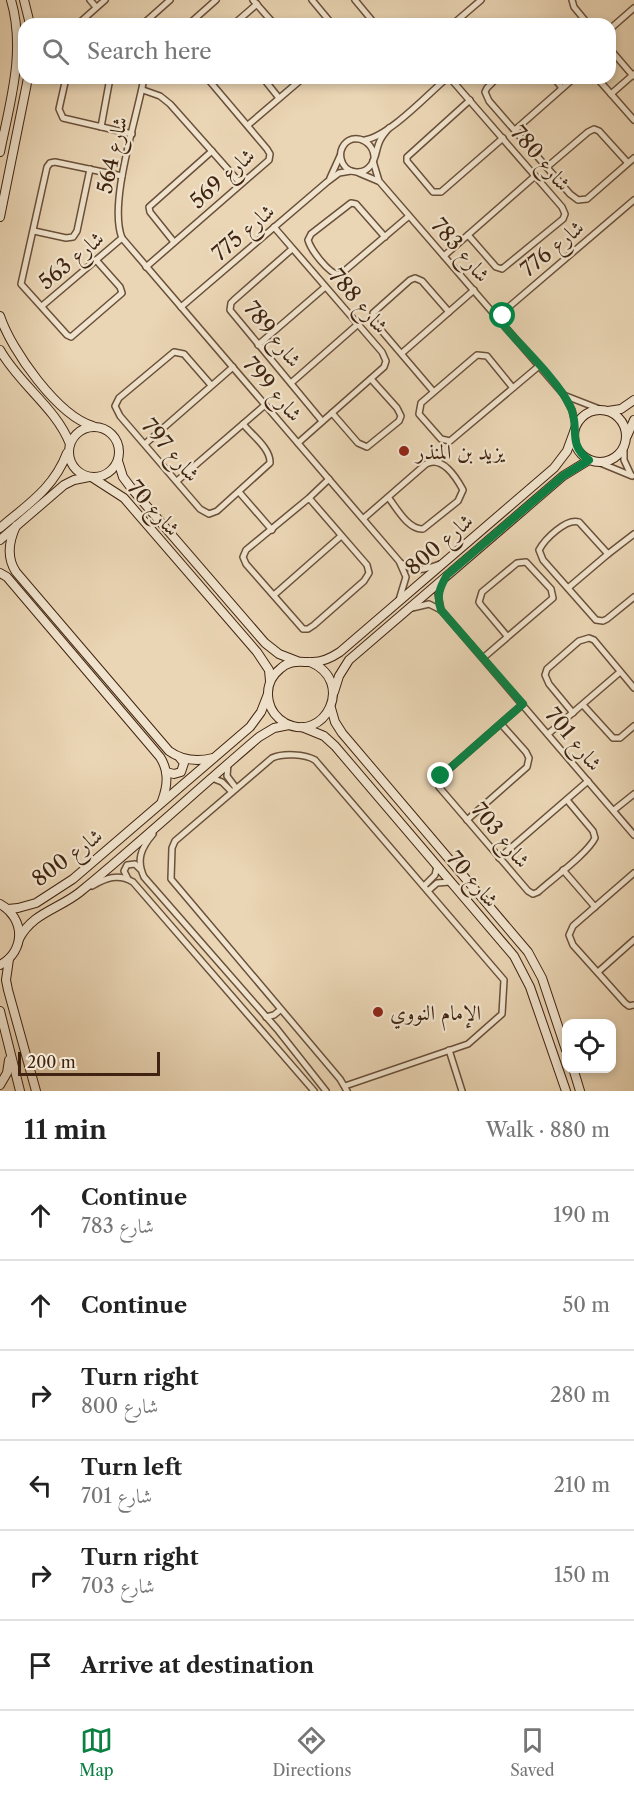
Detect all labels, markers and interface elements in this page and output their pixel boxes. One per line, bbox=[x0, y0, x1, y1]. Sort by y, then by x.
search box bbox=[18, 18, 616, 84]
icon: search bbox=[39, 35, 72, 68]
text: Search here bbox=[87, 38, 212, 65]
street label: شارع 564 bbox=[92, 114, 138, 197]
street label: شارع 780 bbox=[501, 120, 576, 200]
street label: شارع 569 bbox=[185, 143, 263, 218]
street label: شارع 775 bbox=[207, 198, 283, 270]
street label: شارع 783 bbox=[422, 213, 496, 291]
street label: شارع 776 bbox=[515, 214, 592, 286]
street label: شارع 563 bbox=[33, 226, 113, 299]
street label: شارع 788 bbox=[320, 264, 394, 342]
street label: شارع 789 bbox=[234, 296, 307, 376]
route start bbox=[489, 302, 515, 328]
street label: شارع 799 bbox=[234, 352, 308, 430]
street label: شارع 797 bbox=[132, 413, 205, 490]
place label: يزيد بن المنذر bbox=[414, 439, 506, 465]
marker: يزيد بن المنذر bbox=[397, 444, 411, 458]
street label: شارع 70 bbox=[118, 475, 185, 545]
street label: شارع 800 bbox=[400, 508, 482, 585]
street label: شارع 701 bbox=[536, 702, 608, 779]
route end bbox=[427, 762, 453, 788]
street label: شارع 703 bbox=[462, 797, 535, 876]
street label: شارع 800 bbox=[27, 823, 111, 896]
street label: شارع 70 bbox=[437, 846, 504, 916]
place label: الإمام النووي bbox=[390, 1000, 481, 1031]
marker: الإمام النووي bbox=[371, 1005, 385, 1019]
map controls bbox=[562, 1019, 616, 1073]
button: locate bbox=[562, 1019, 616, 1073]
scale bar bbox=[18, 1049, 160, 1076]
text: 200 m bbox=[27, 1052, 76, 1072]
text: 11 min bbox=[24, 1114, 107, 1146]
text: Walk · 880 m bbox=[486, 1118, 610, 1142]
text: Continue bbox=[81, 1184, 187, 1211]
icon: ahead bbox=[24, 1199, 57, 1232]
text: 190 m bbox=[553, 1203, 610, 1227]
text: شارع 783 bbox=[81, 1214, 154, 1238]
icon: ahead bbox=[24, 1289, 57, 1322]
text: Continue bbox=[81, 1292, 187, 1319]
text: 50 m bbox=[563, 1293, 610, 1317]
text: Turn right bbox=[81, 1364, 199, 1391]
icon: right bbox=[24, 1379, 57, 1412]
text: 280 m bbox=[550, 1383, 610, 1407]
text: شارع 800 bbox=[81, 1394, 158, 1418]
text: Turn left bbox=[81, 1454, 182, 1481]
icon: left bbox=[24, 1469, 57, 1502]
text: 210 m bbox=[553, 1473, 610, 1497]
text: شارع 701 bbox=[81, 1484, 152, 1508]
text: Turn right bbox=[81, 1544, 199, 1571]
icon: right bbox=[24, 1559, 57, 1592]
text: 150 m bbox=[554, 1563, 610, 1587]
text: شارع 703 bbox=[81, 1574, 155, 1598]
icon: arrive bbox=[24, 1649, 57, 1682]
text: Arrive at destination bbox=[81, 1652, 314, 1679]
tab: Map bbox=[79, 1724, 114, 1780]
tab: Directions bbox=[272, 1724, 351, 1780]
tab: Saved bbox=[510, 1724, 555, 1780]

